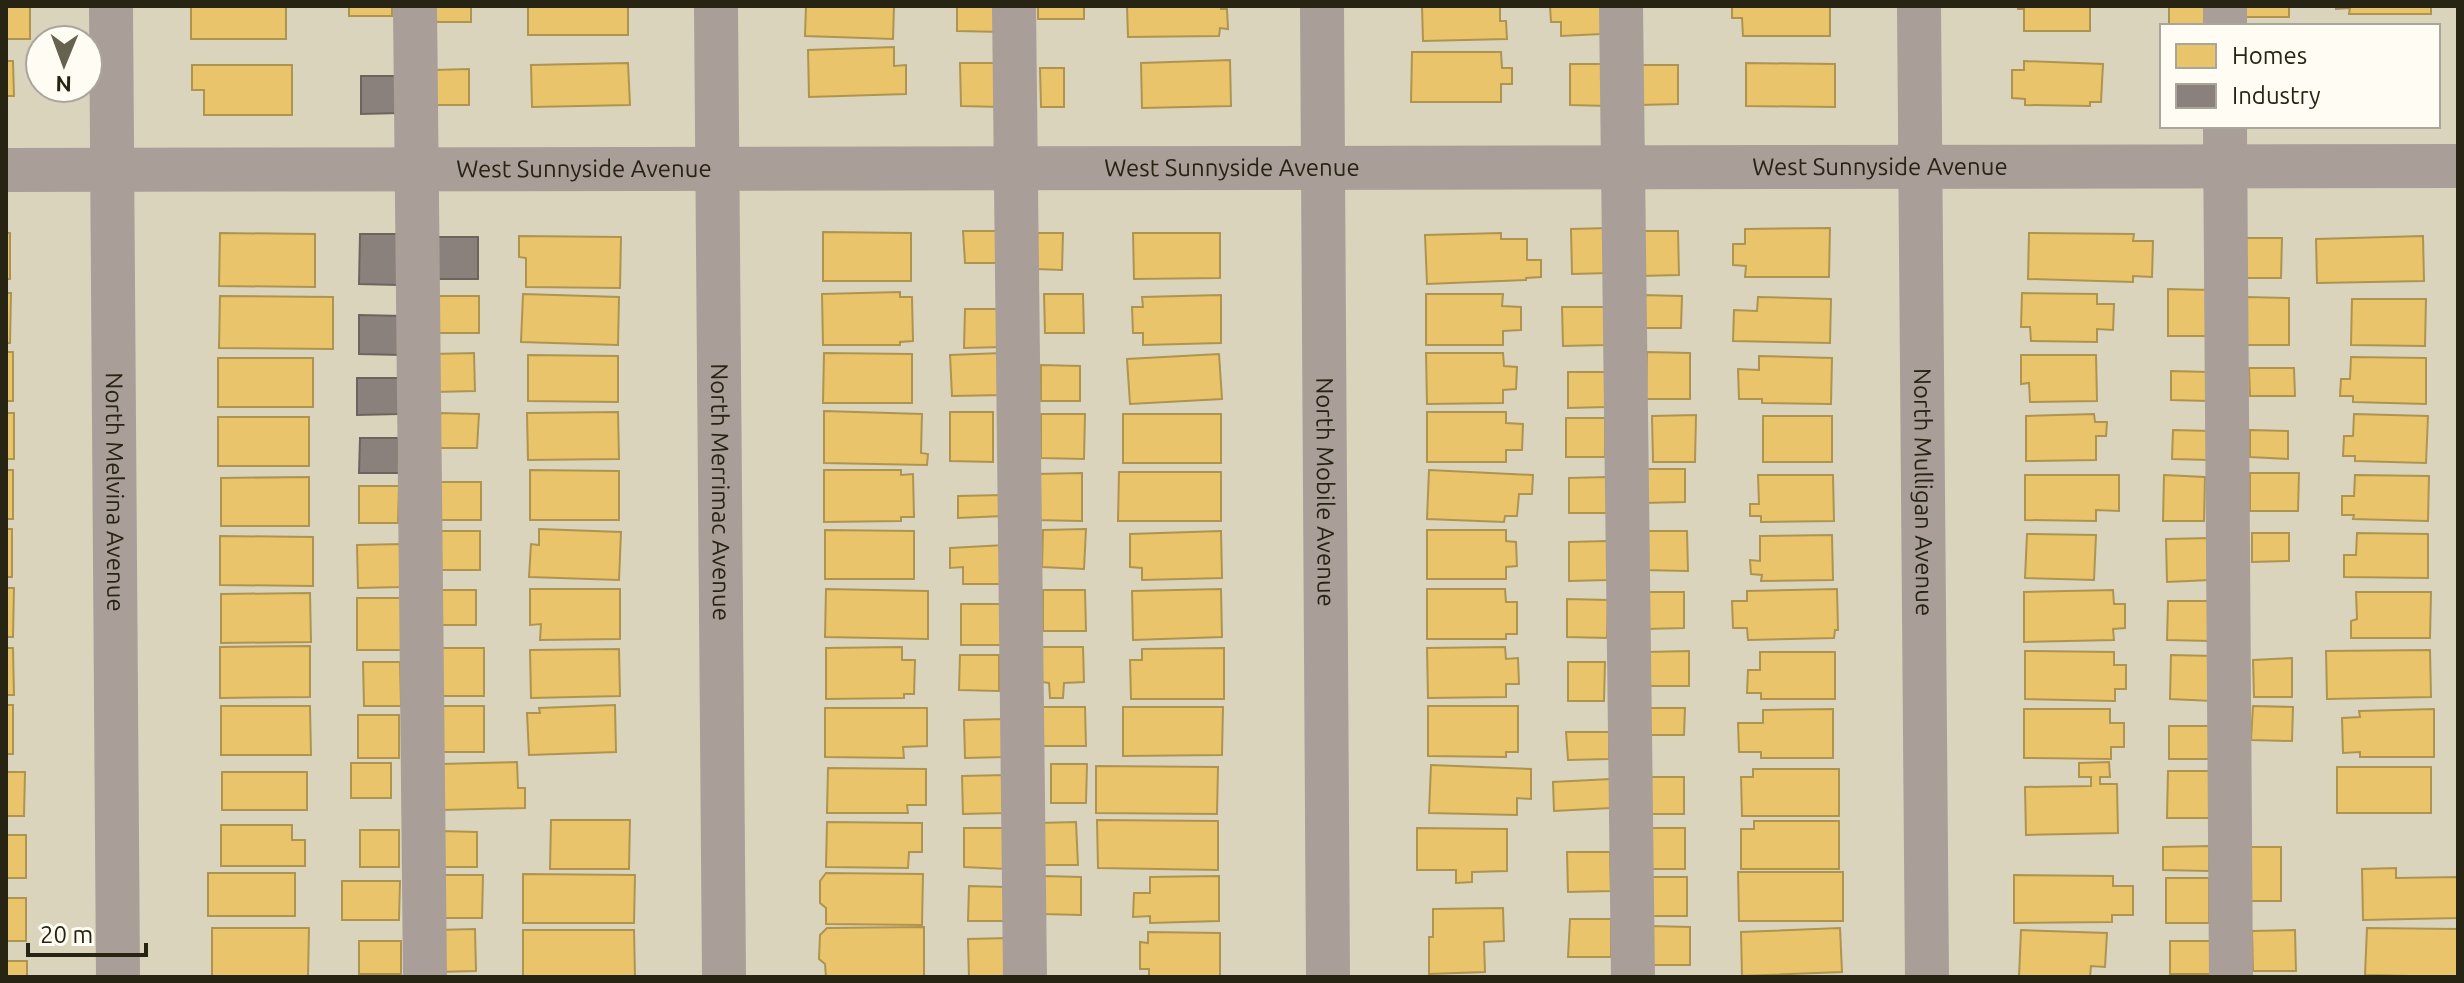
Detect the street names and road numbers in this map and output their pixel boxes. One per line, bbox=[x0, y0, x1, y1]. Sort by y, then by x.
street label: West Sunnyside Avenue bbox=[1752, 153, 2008, 180]
street label: West Sunnyside Avenue bbox=[1104, 154, 1360, 181]
street label: West Sunnyside Avenue bbox=[456, 155, 712, 182]
street label: North Merrimac Avenue bbox=[706, 363, 735, 621]
street label: North Mulligan Avenue bbox=[1909, 368, 1938, 616]
street label: North Melvina Avenue bbox=[101, 372, 129, 612]
street label: North Mobile Avenue bbox=[1311, 377, 1340, 607]

